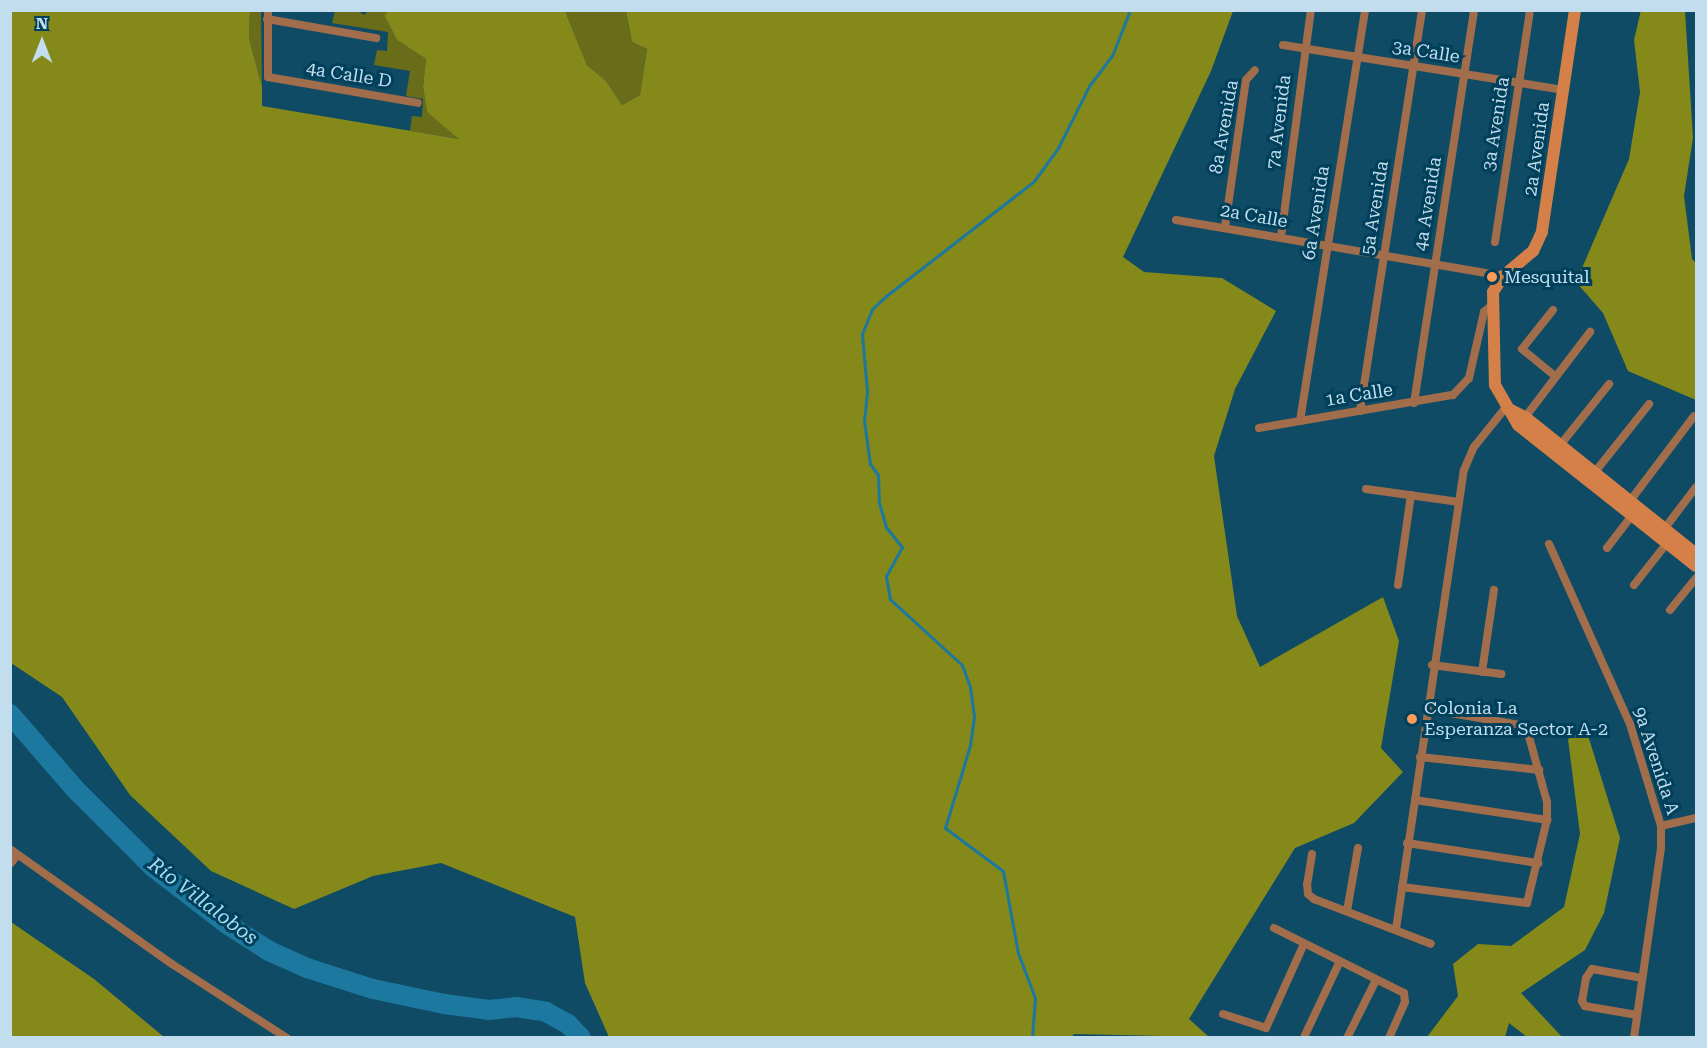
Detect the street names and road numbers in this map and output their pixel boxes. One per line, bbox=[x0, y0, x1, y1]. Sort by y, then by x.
street label: 3a Calle bbox=[1391, 36, 1461, 68]
street label: 4a Calle D bbox=[305, 58, 393, 92]
street label: 7a Avenida bbox=[1262, 74, 1296, 170]
street label: 3a Avenida bbox=[1478, 75, 1514, 173]
street label: 8a Avenida bbox=[1205, 78, 1243, 176]
street label: 2a Avenida bbox=[1520, 100, 1554, 198]
street label: 4a Avenida bbox=[1410, 155, 1446, 253]
street label: 5a Avenida bbox=[1357, 159, 1393, 257]
street label: 6a Avenida bbox=[1298, 164, 1334, 262]
street label: 2a Calle bbox=[1219, 199, 1289, 233]
street label: 1a Calle bbox=[1324, 379, 1394, 411]
street label: 9a Avenida A bbox=[1628, 704, 1684, 818]

